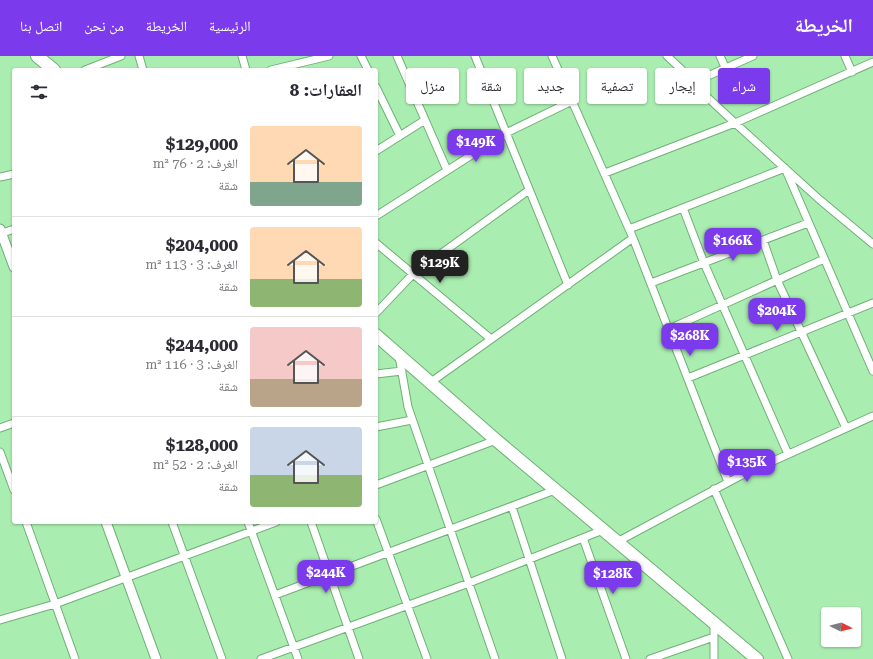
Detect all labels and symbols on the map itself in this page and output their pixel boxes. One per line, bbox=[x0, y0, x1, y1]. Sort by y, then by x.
pin: $149K bbox=[448, 129, 504, 163]
pin: $166K bbox=[705, 228, 761, 262]
pin: $129K bbox=[412, 250, 468, 284]
pin: $204K bbox=[749, 298, 805, 332]
pin: $268K bbox=[662, 323, 718, 357]
pin: $135K bbox=[719, 449, 775, 483]
pin: $244K bbox=[298, 560, 354, 594]
pin: $128K bbox=[585, 561, 641, 595]
north arrow bbox=[821, 607, 861, 647]

